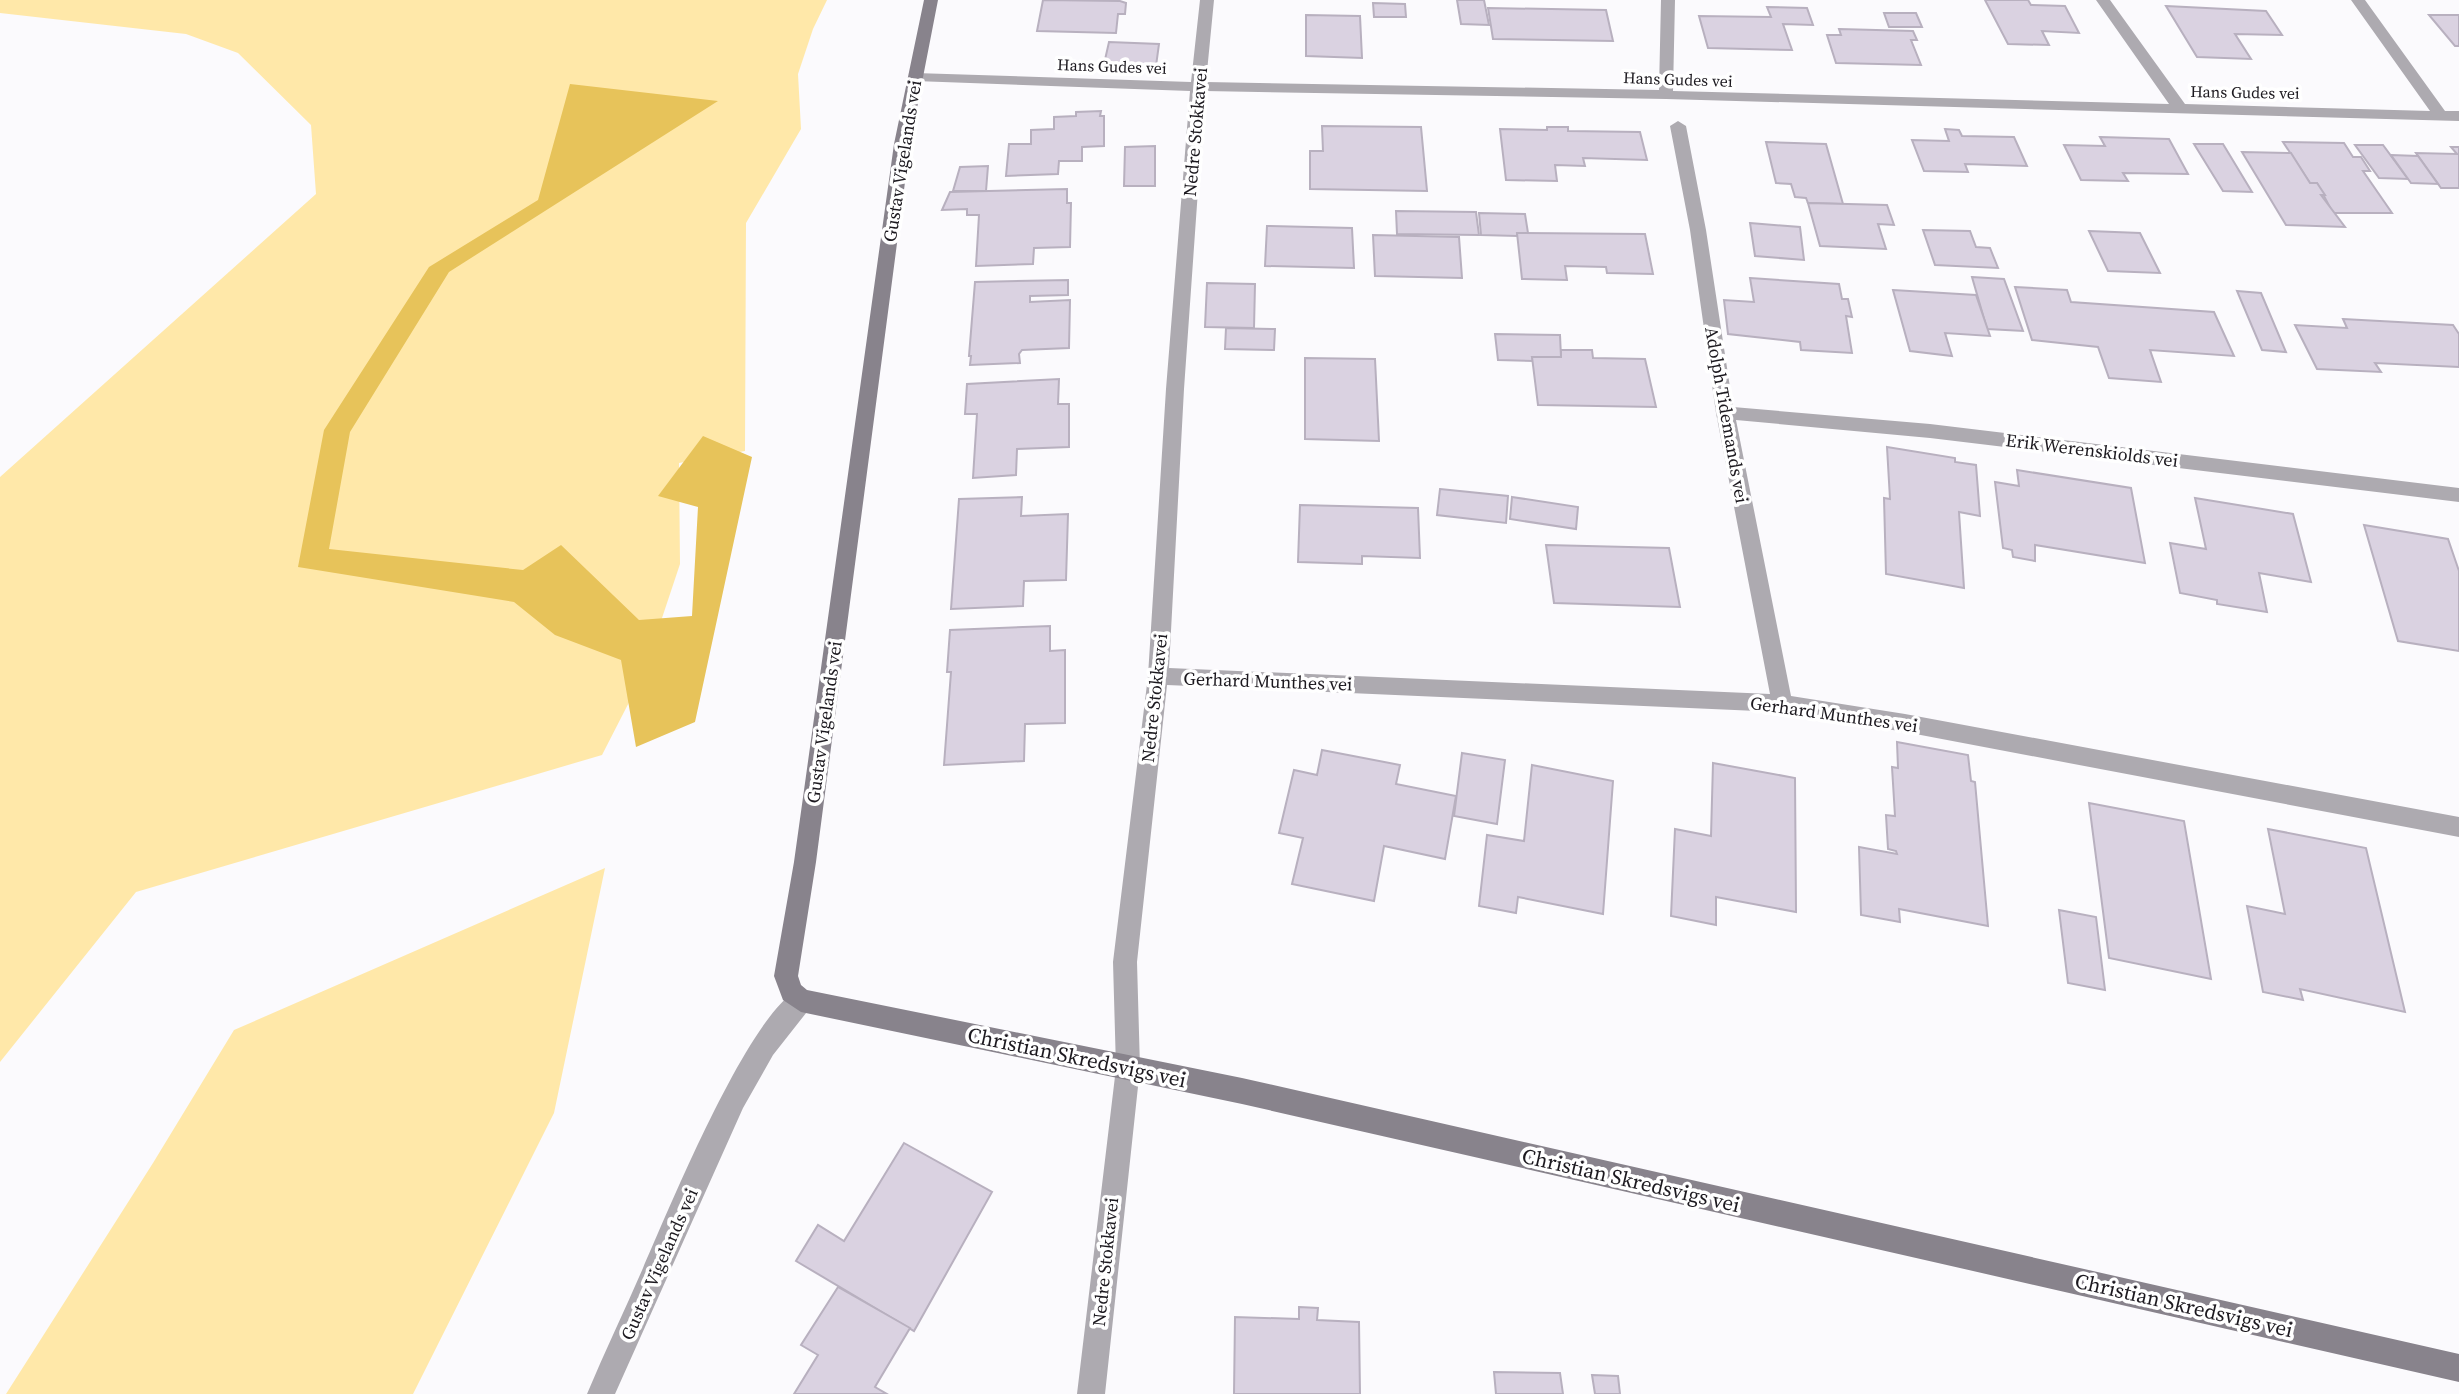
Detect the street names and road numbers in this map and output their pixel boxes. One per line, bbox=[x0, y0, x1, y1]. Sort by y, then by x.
street label: Hans Gudes vei bbox=[1057, 53, 1167, 79]
street label: Nedre Stokkavei bbox=[1177, 66, 1213, 198]
street label: Hans Gudes vei bbox=[1623, 66, 1733, 92]
street label: Gustav Vigelands vei bbox=[877, 78, 927, 244]
street label: Hans Gudes vei bbox=[2190, 80, 2300, 104]
street label: Adolph Tidemands vei bbox=[1699, 325, 1755, 505]
street label: Erik Werenskiolds vei bbox=[2004, 427, 2180, 473]
street label: Nedre Stokkavei bbox=[1135, 632, 1173, 764]
street label: Gustav Vigelands vei bbox=[800, 639, 848, 805]
street label: Gerhard Munthes vei bbox=[1183, 666, 1353, 696]
street label: Gerhard Munthes vei bbox=[1749, 690, 1919, 738]
street label: Christian Skredsvigs vei bbox=[965, 1020, 1189, 1094]
street label: Christian Skredsvigs vei bbox=[1519, 1141, 1743, 1219]
street label: Gustav Vigelands vei bbox=[614, 1184, 704, 1344]
street label: Nedre Stokkavei bbox=[1086, 1196, 1124, 1328]
street label: Christian Skredsvigs vei bbox=[2072, 1266, 2296, 1344]

